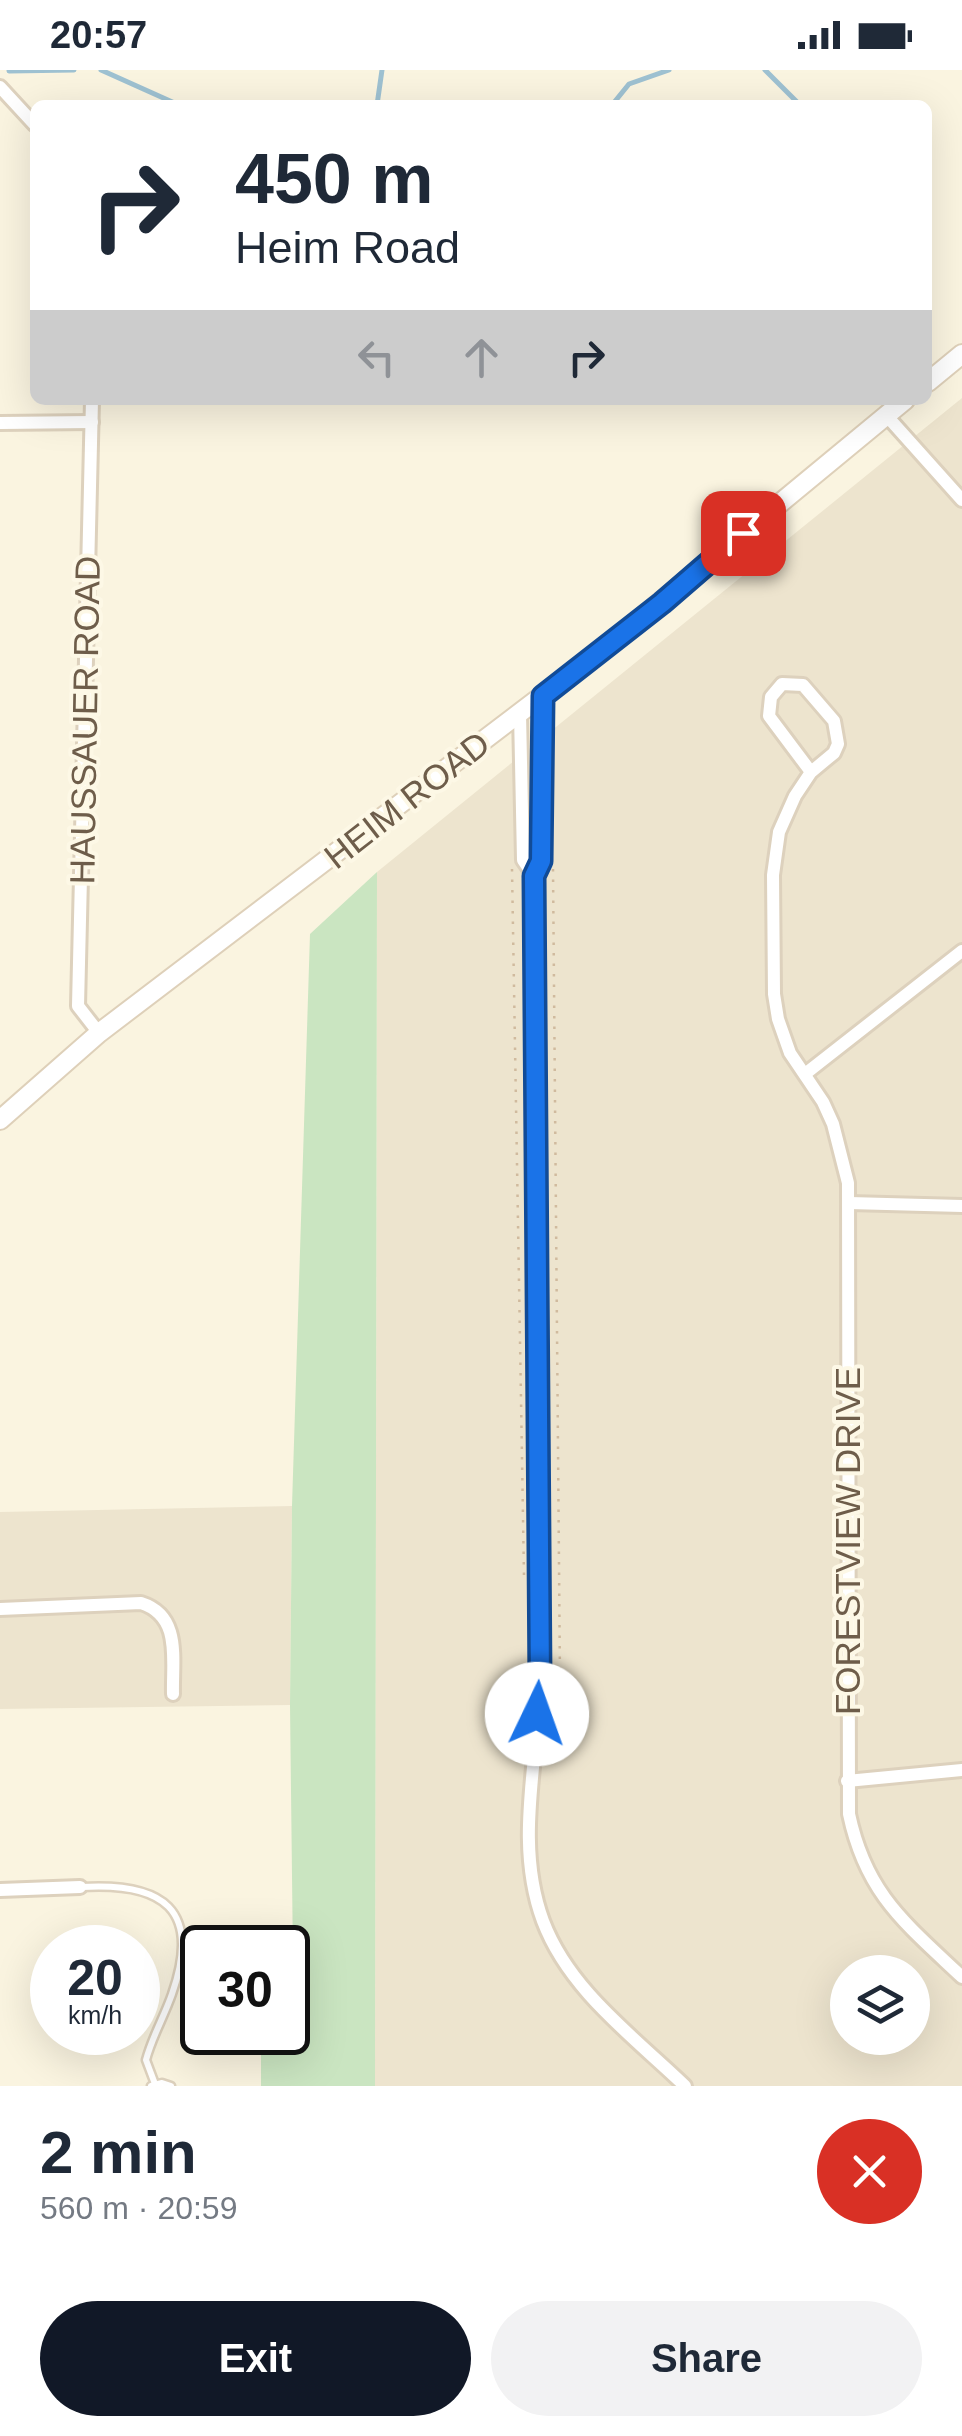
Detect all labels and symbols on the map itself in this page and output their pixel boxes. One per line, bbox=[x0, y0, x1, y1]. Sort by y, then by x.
pin bbox=[701, 491, 786, 576]
street label: HAUSSAUER ROAD bbox=[62, 555, 107, 885]
street label: HEIM ROAD bbox=[317, 723, 497, 876]
street label: FORESTVIEW DRIVE bbox=[828, 1367, 867, 1715]
position arrow bbox=[485, 1662, 589, 1766]
speed limit sign: 30 bbox=[180, 1925, 310, 2055]

